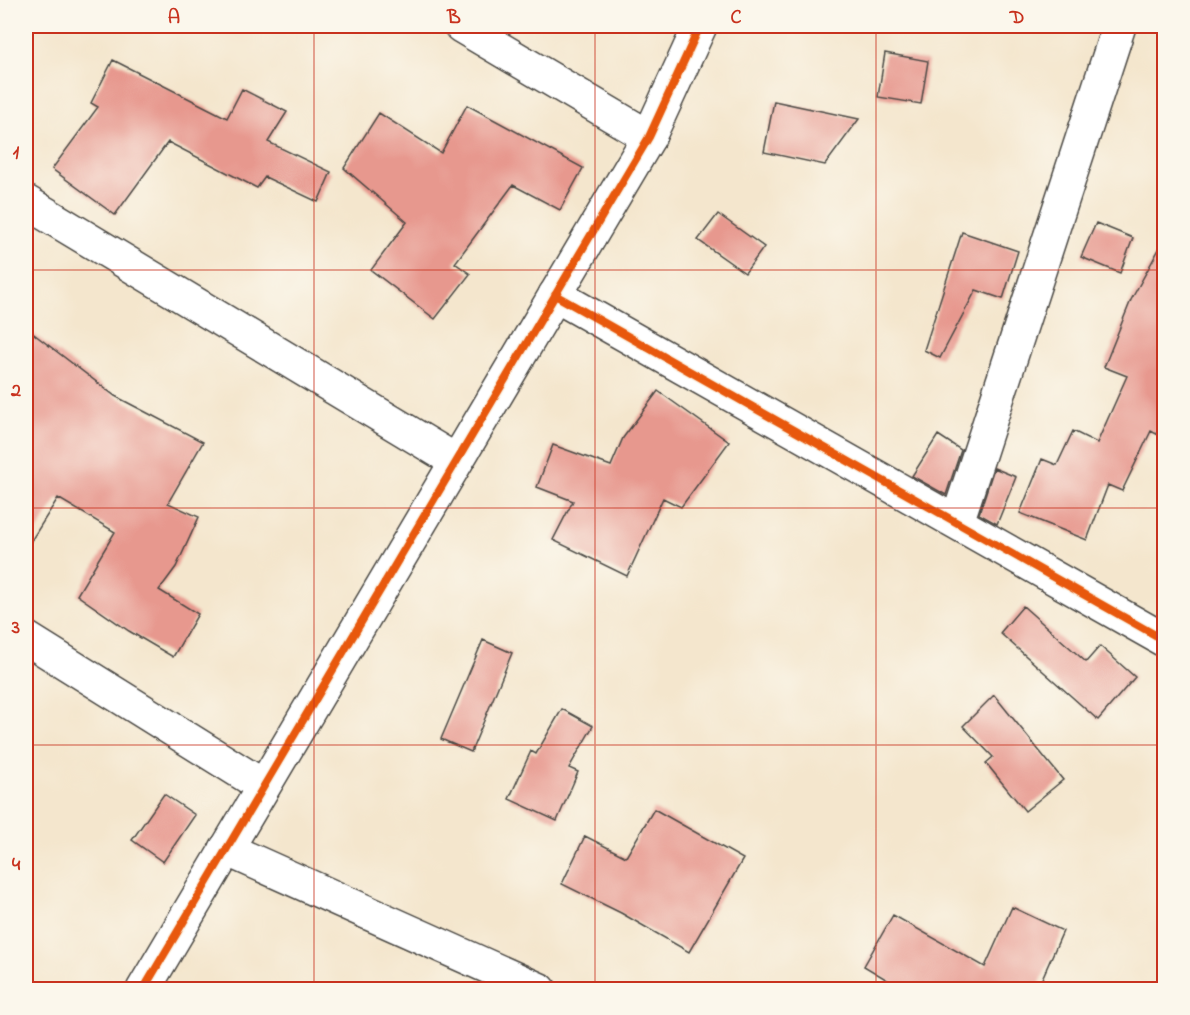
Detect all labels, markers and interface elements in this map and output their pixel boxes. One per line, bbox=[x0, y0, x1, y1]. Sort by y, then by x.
text: A bbox=[168, 4, 180, 33]
text: B bbox=[446, 4, 461, 33]
text: C bbox=[731, 4, 742, 33]
text: D bbox=[1009, 4, 1024, 33]
text: 1 bbox=[13, 139, 20, 168]
text: 2 bbox=[10, 377, 21, 406]
text: 3 bbox=[11, 614, 20, 643]
text: 4 bbox=[12, 851, 21, 880]

